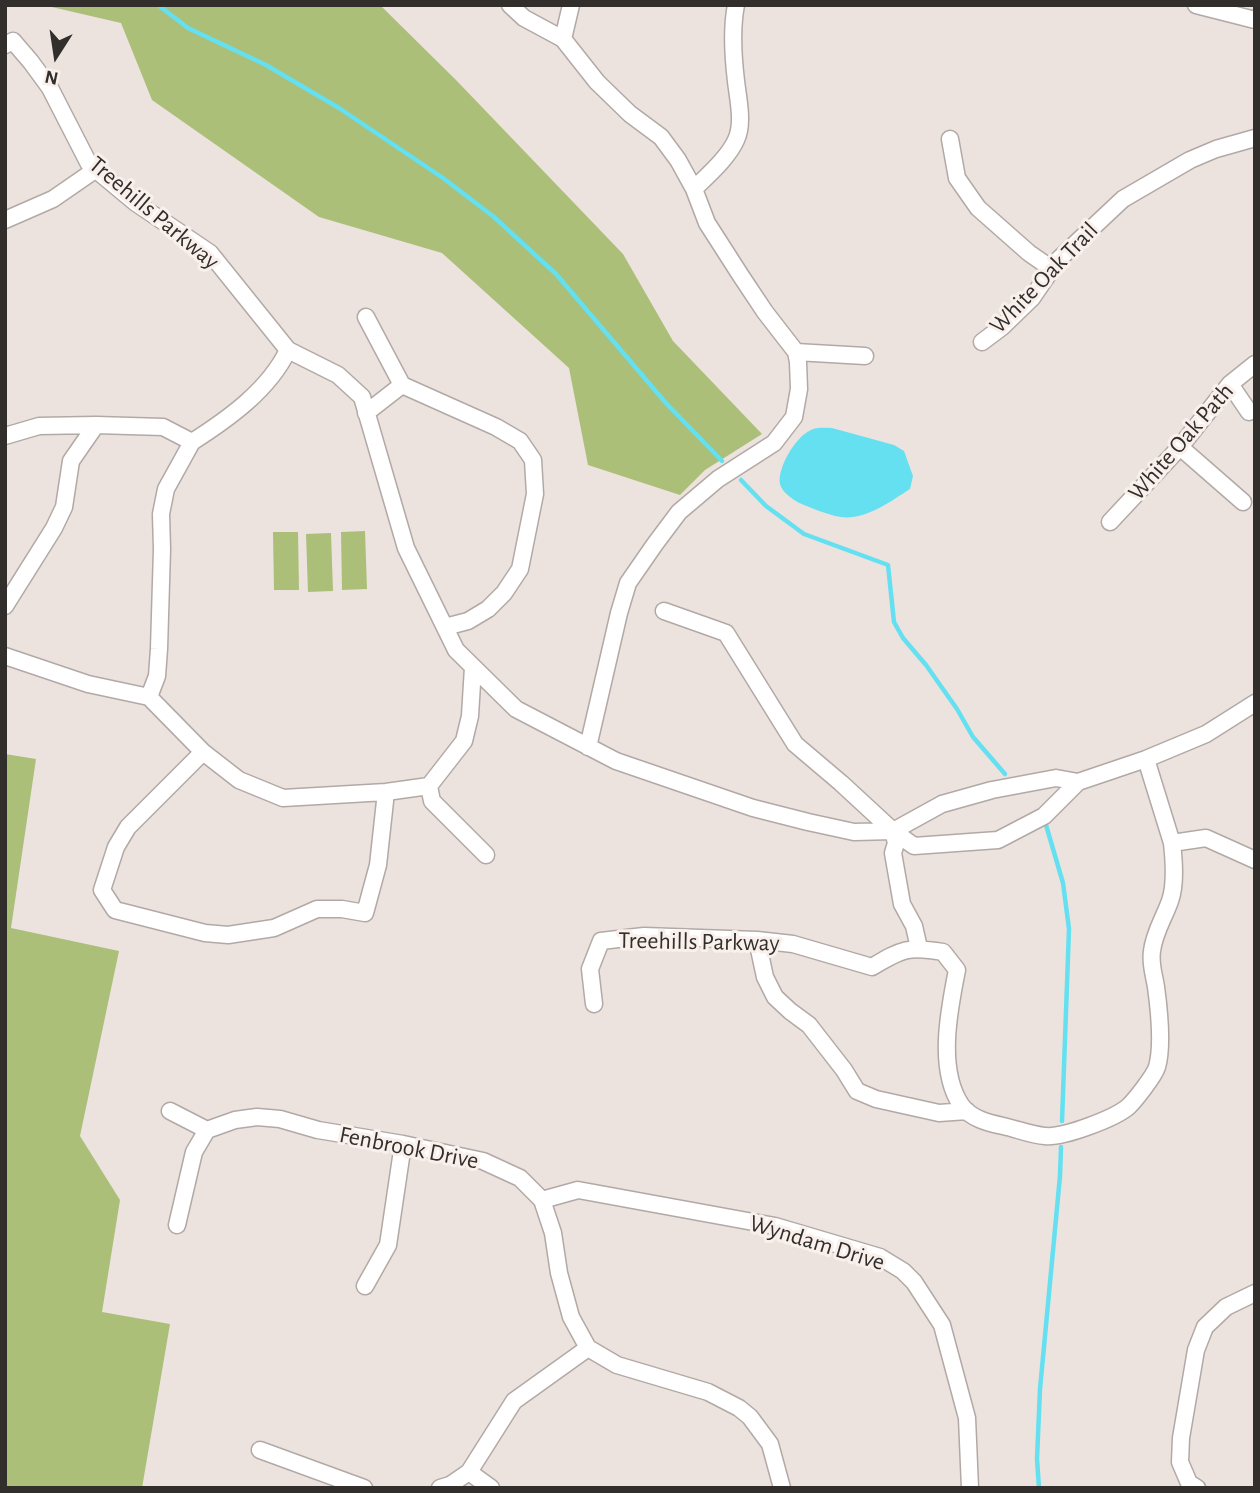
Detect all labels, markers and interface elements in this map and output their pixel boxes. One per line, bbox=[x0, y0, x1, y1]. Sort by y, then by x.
north arrow bbox=[21, 21, 91, 91]
text: N bbox=[43, 66, 60, 88]
street label: Treehills Parkway bbox=[83, 150, 225, 276]
street label: White Oak Trail bbox=[984, 216, 1104, 340]
street label: White Oak Path bbox=[1122, 377, 1240, 507]
street label: Treehills Parkway bbox=[618, 926, 780, 958]
street label: Fenbrook Drive bbox=[337, 1120, 481, 1176]
street label: Wyndam Drive bbox=[746, 1209, 888, 1277]

